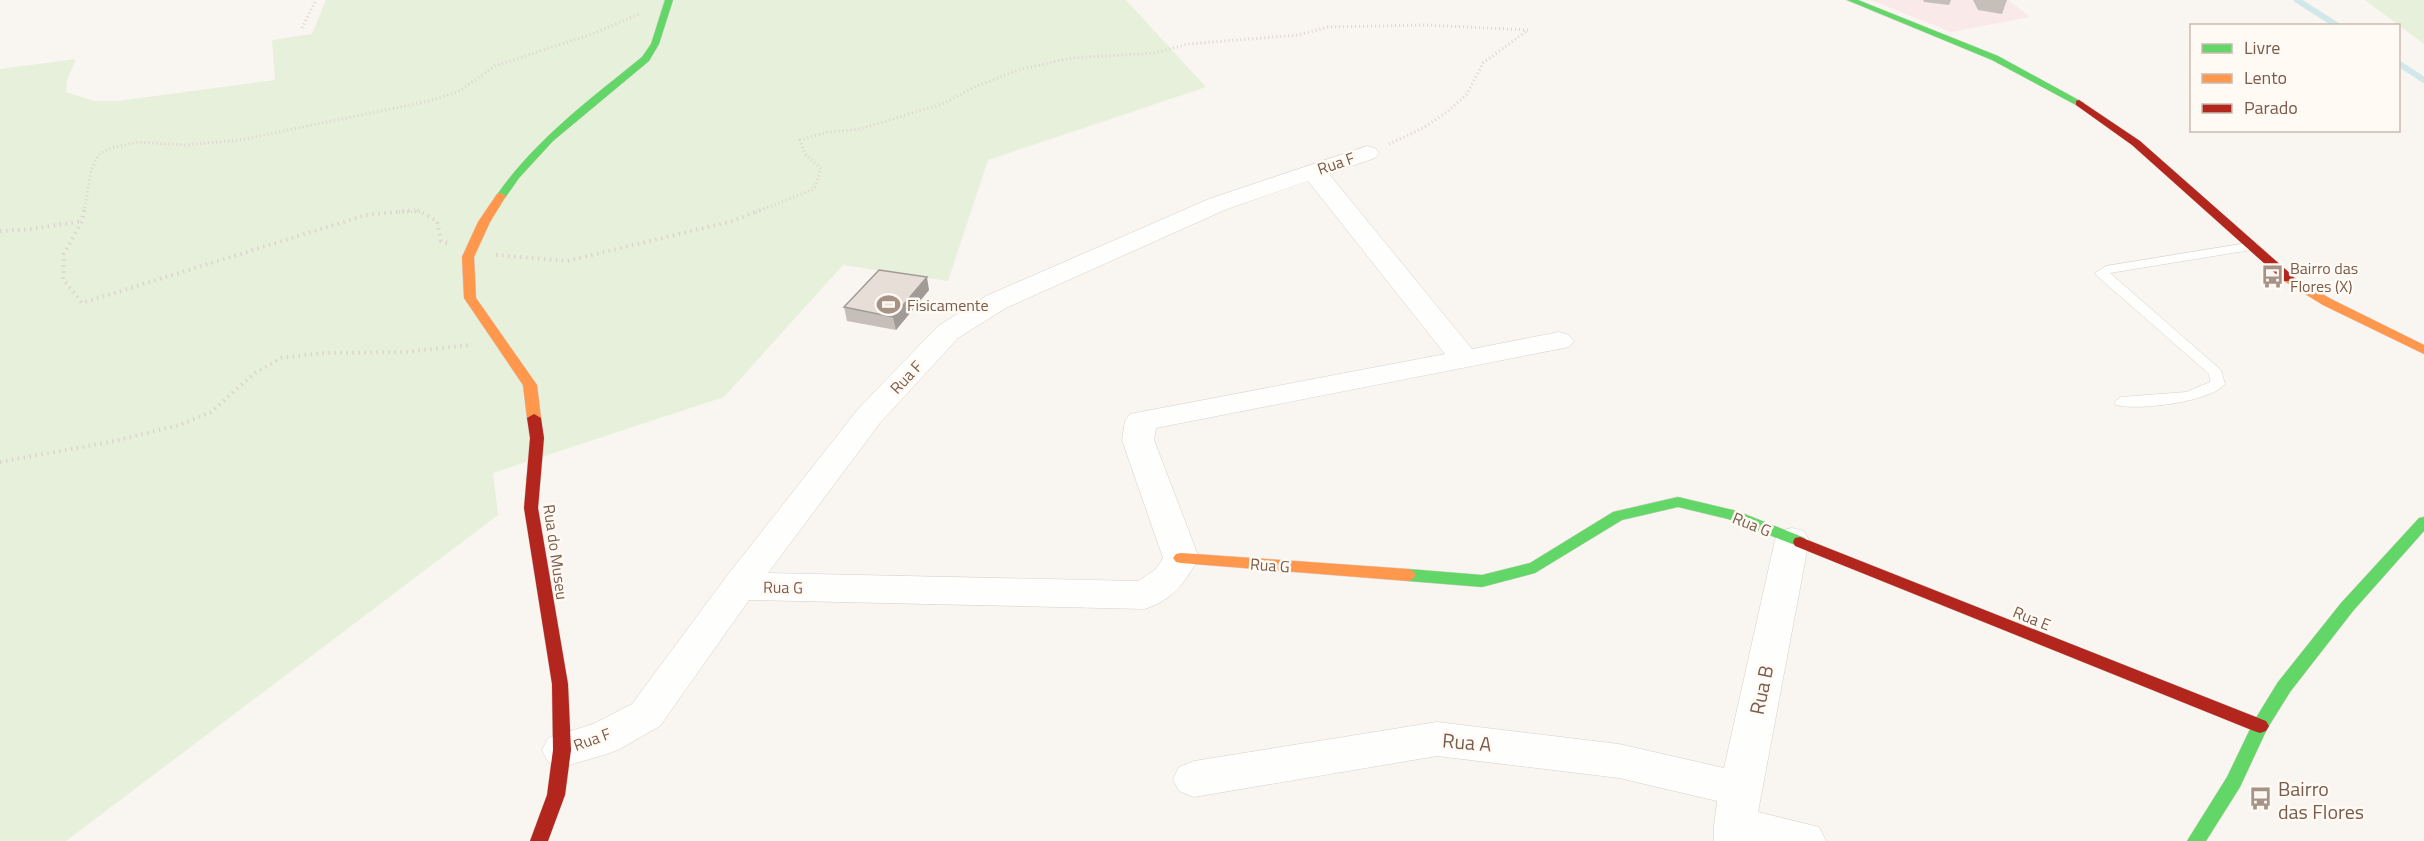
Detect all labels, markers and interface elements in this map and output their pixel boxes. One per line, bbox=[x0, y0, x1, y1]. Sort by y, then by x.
legend bbox=[2190, 24, 2400, 132]
text: Livre bbox=[2244, 34, 2280, 61]
text: Lento bbox=[2244, 64, 2287, 91]
text: Parado bbox=[2244, 94, 2298, 121]
street label: Rua F bbox=[1314, 145, 1358, 181]
place label: Bairro das Flores (X) bbox=[2290, 256, 2358, 298]
bus stop icon: Bairro das Flores (X) bbox=[2259, 264, 2285, 290]
sports icon: Fisicamente bbox=[876, 292, 902, 318]
place label: Fisicamente bbox=[907, 293, 989, 317]
street label: Rua F bbox=[884, 355, 928, 399]
street label: Rua do Museu bbox=[537, 503, 575, 601]
street label: Rua G bbox=[1729, 505, 1775, 543]
street label: Rua G bbox=[1249, 552, 1291, 578]
street label: Rua G bbox=[763, 575, 803, 599]
street label: Rua E bbox=[2010, 600, 2055, 636]
street label: Rua B bbox=[1741, 663, 1781, 717]
street label: Rua F bbox=[570, 721, 614, 757]
street label: Rua A bbox=[1441, 724, 1493, 760]
place label: Bairro das Flores bbox=[2278, 773, 2364, 827]
bus stop icon: Bairro das Flores bbox=[2247, 786, 2273, 812]

